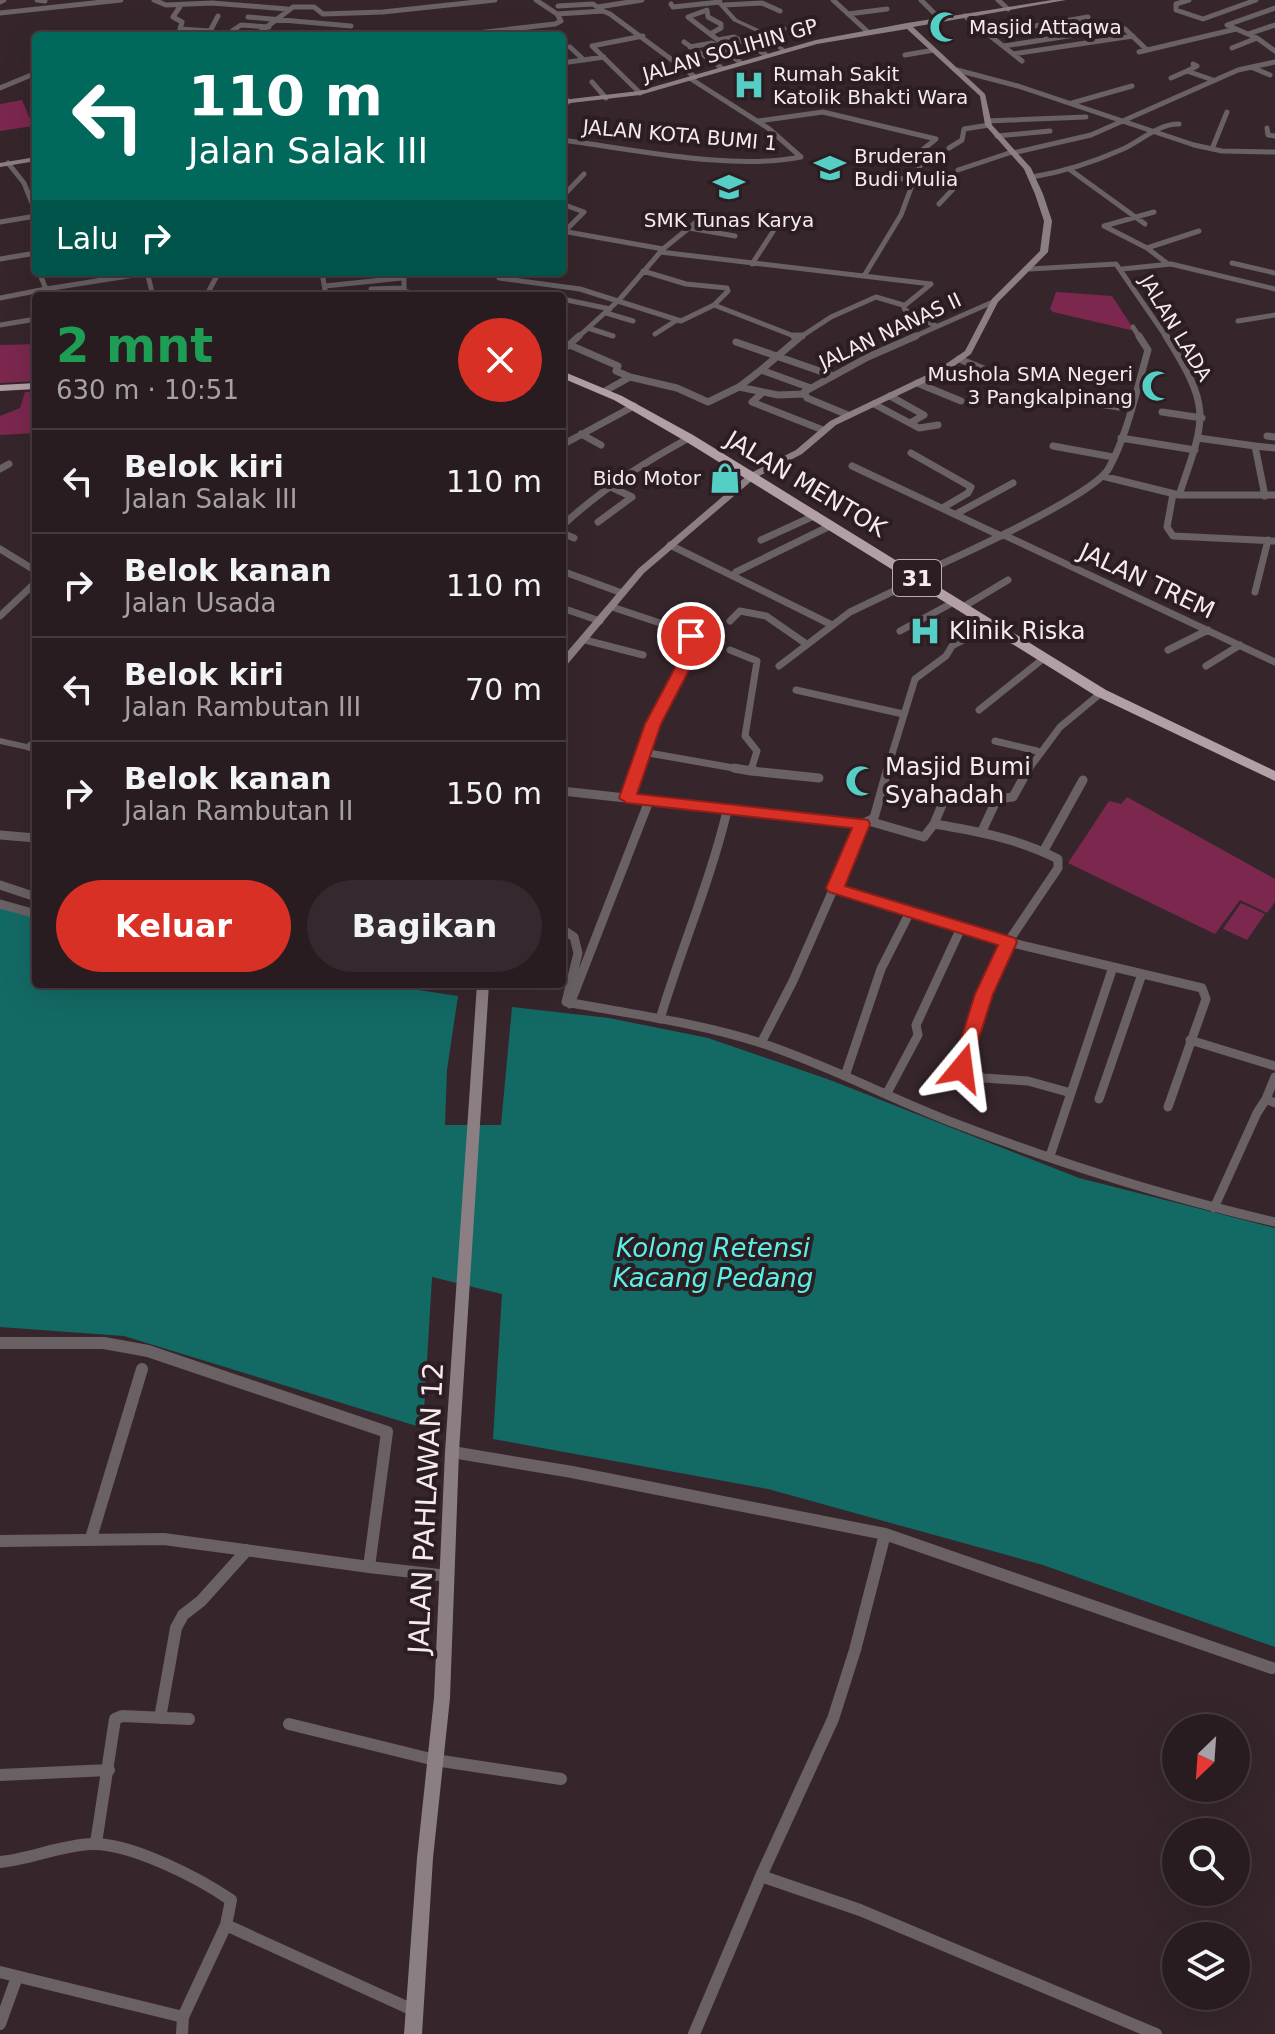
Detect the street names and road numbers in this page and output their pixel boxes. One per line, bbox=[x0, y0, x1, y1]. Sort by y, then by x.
street label: JALAN SOLIHIN GP bbox=[638, 14, 820, 87]
street label: JALAN KOTA BUMI 1 bbox=[580, 114, 778, 155]
street label: JALAN LADA bbox=[1134, 269, 1217, 386]
street label: JALAN NANAS II bbox=[813, 288, 965, 375]
street label: JALAN MENTOK bbox=[719, 424, 892, 544]
street label: JALAN TREM bbox=[1073, 537, 1219, 625]
road number: 31 bbox=[893, 560, 941, 596]
street label: JALAN PAHLAWAN 12 bbox=[402, 1361, 450, 1657]

